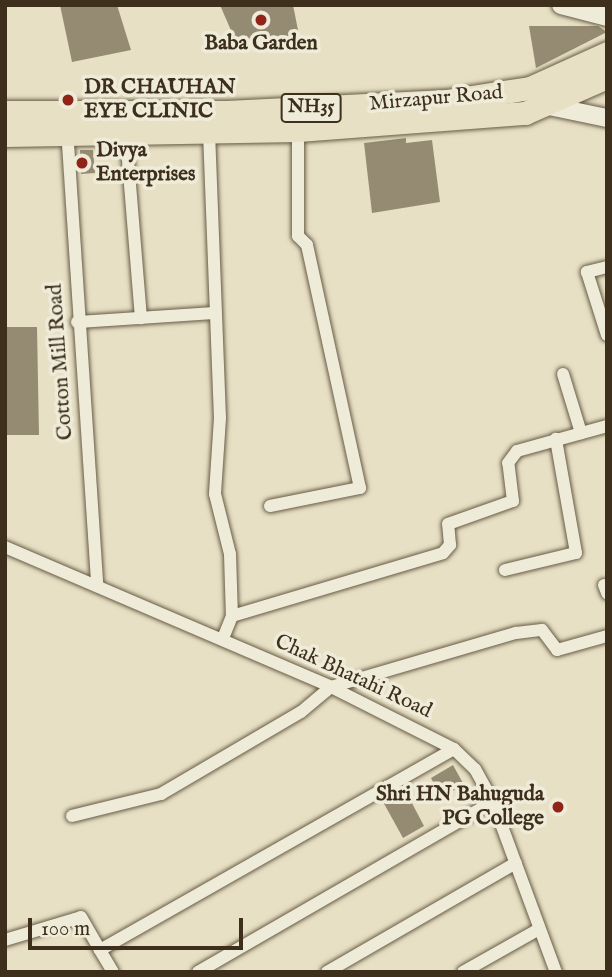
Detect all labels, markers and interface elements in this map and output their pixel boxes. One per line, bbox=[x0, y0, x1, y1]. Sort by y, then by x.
marker: Baba Garden bbox=[253, 12, 269, 28]
place label: Baba Garden bbox=[204, 31, 318, 57]
place label: DR CHAUHAN EYE CLINIC bbox=[84, 75, 236, 125]
street label: Mirzapur Road bbox=[368, 81, 504, 117]
marker: DR CHAUHAN EYE CLINIC bbox=[58, 90, 78, 110]
road number: NH35 bbox=[280, 92, 342, 124]
place label: Divya Enterprises bbox=[96, 138, 195, 188]
marker: Divya Enterprises bbox=[74, 155, 90, 171]
street label: Cotton Mill Road bbox=[43, 283, 79, 441]
street label: Chak Bhatahi Road bbox=[270, 630, 436, 724]
place label: Shri HN Bahuguda PG College bbox=[376, 782, 544, 832]
marker: Shri HN Bahuguda PG College bbox=[550, 799, 566, 815]
scale bar bbox=[32, 904, 247, 948]
text: 100 m bbox=[41, 916, 90, 943]

